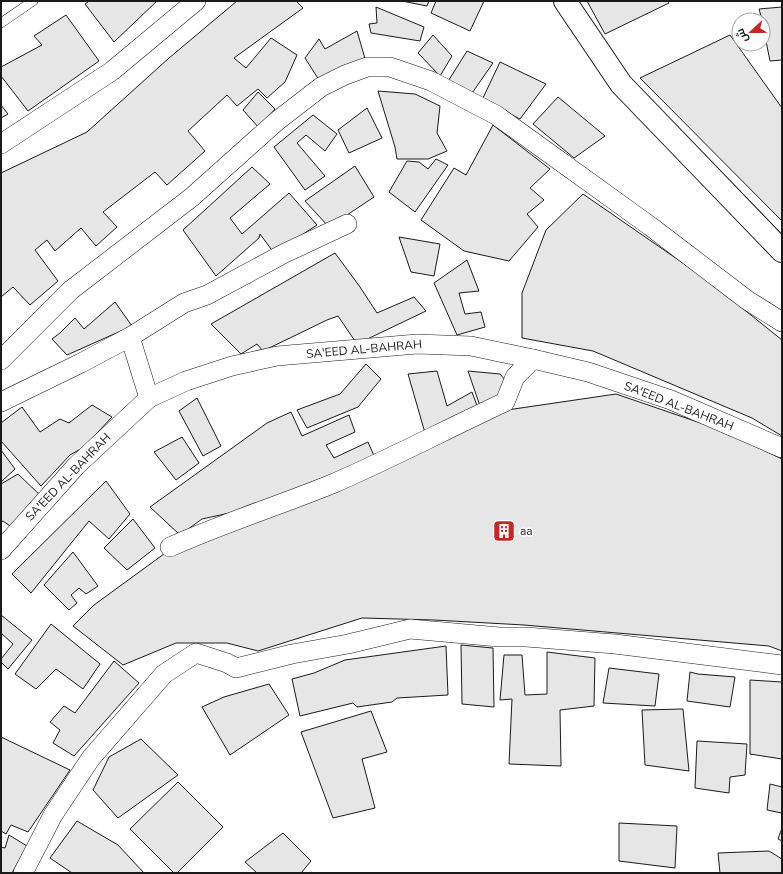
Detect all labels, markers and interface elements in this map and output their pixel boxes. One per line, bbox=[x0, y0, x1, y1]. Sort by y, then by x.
north arrow bbox=[731, 12, 771, 52]
text: ش bbox=[733, 26, 752, 45]
street label: SA'EED AL-BAHRAH bbox=[305, 336, 423, 362]
street label: SA'EED AL-BAHRAH bbox=[622, 378, 736, 434]
street label: SA'EED AL-BAHRAH bbox=[22, 430, 114, 524]
building icon: aa bbox=[491, 518, 517, 544]
place label: aa bbox=[520, 523, 533, 539]

